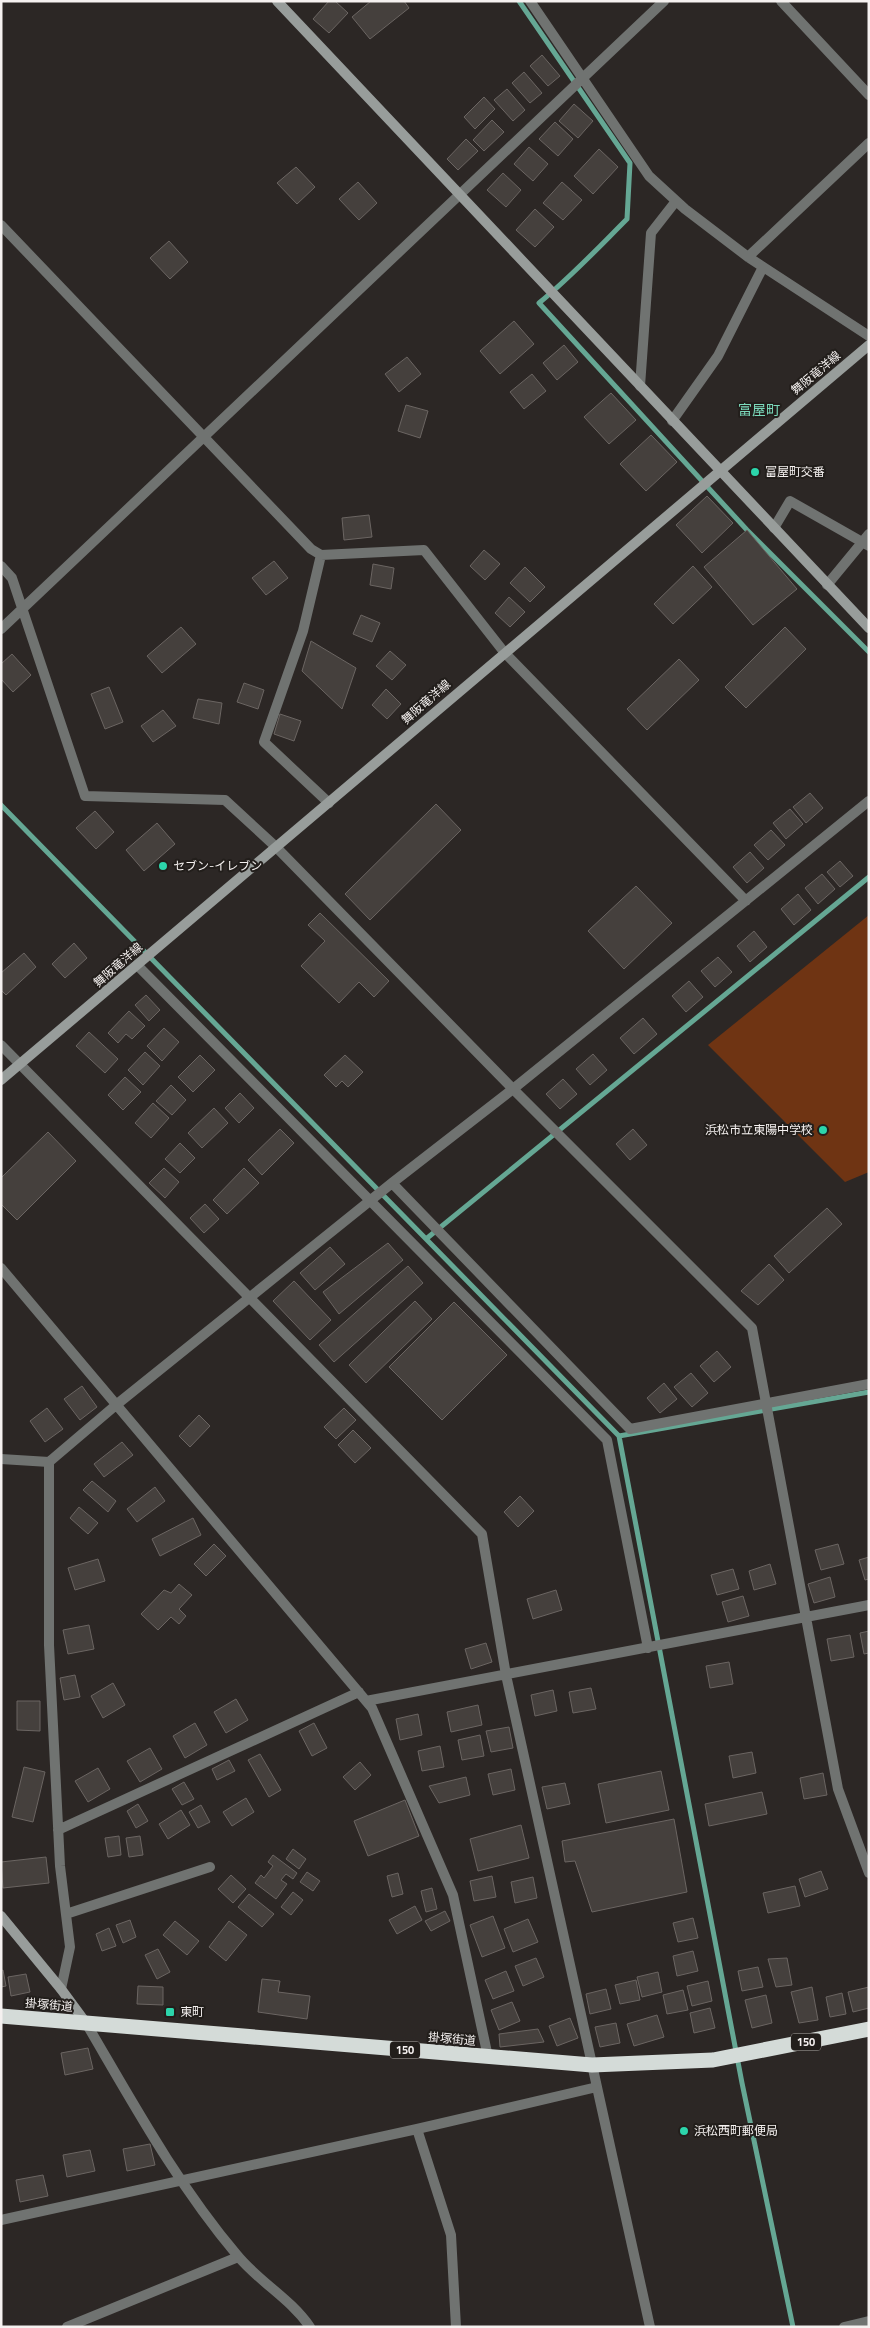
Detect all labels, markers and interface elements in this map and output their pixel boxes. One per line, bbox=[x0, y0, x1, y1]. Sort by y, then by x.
street label: 舞阪竜洋線 bbox=[787, 346, 845, 399]
district label: 富屋町 bbox=[738, 399, 780, 420]
place label: 富屋町交番 bbox=[765, 462, 825, 481]
marker: 富屋町交番 bbox=[749, 466, 761, 478]
street label: 舞阪竜洋線 bbox=[397, 675, 455, 728]
place label: セブン-イレブン bbox=[173, 856, 262, 875]
marker: セブン-イレブン bbox=[157, 860, 169, 872]
street label: 舞阪竜洋線 bbox=[89, 938, 147, 991]
place label: 浜松市立東陽中学校 bbox=[705, 1120, 813, 1139]
marker: 浜松市立東陽中学校 bbox=[817, 1124, 829, 1136]
street label: 掛塚街道 bbox=[24, 1993, 74, 2016]
place label: 東町 bbox=[180, 2002, 204, 2021]
marker: 東町 bbox=[164, 2006, 176, 2018]
street label: 掛塚街道 bbox=[427, 2027, 477, 2050]
road number: 150 bbox=[791, 2034, 821, 2050]
road number: 150 bbox=[390, 2042, 420, 2058]
place label: 浜松西町郵便局 bbox=[694, 2121, 778, 2140]
marker: 浜松西町郵便局 bbox=[678, 2125, 690, 2137]

